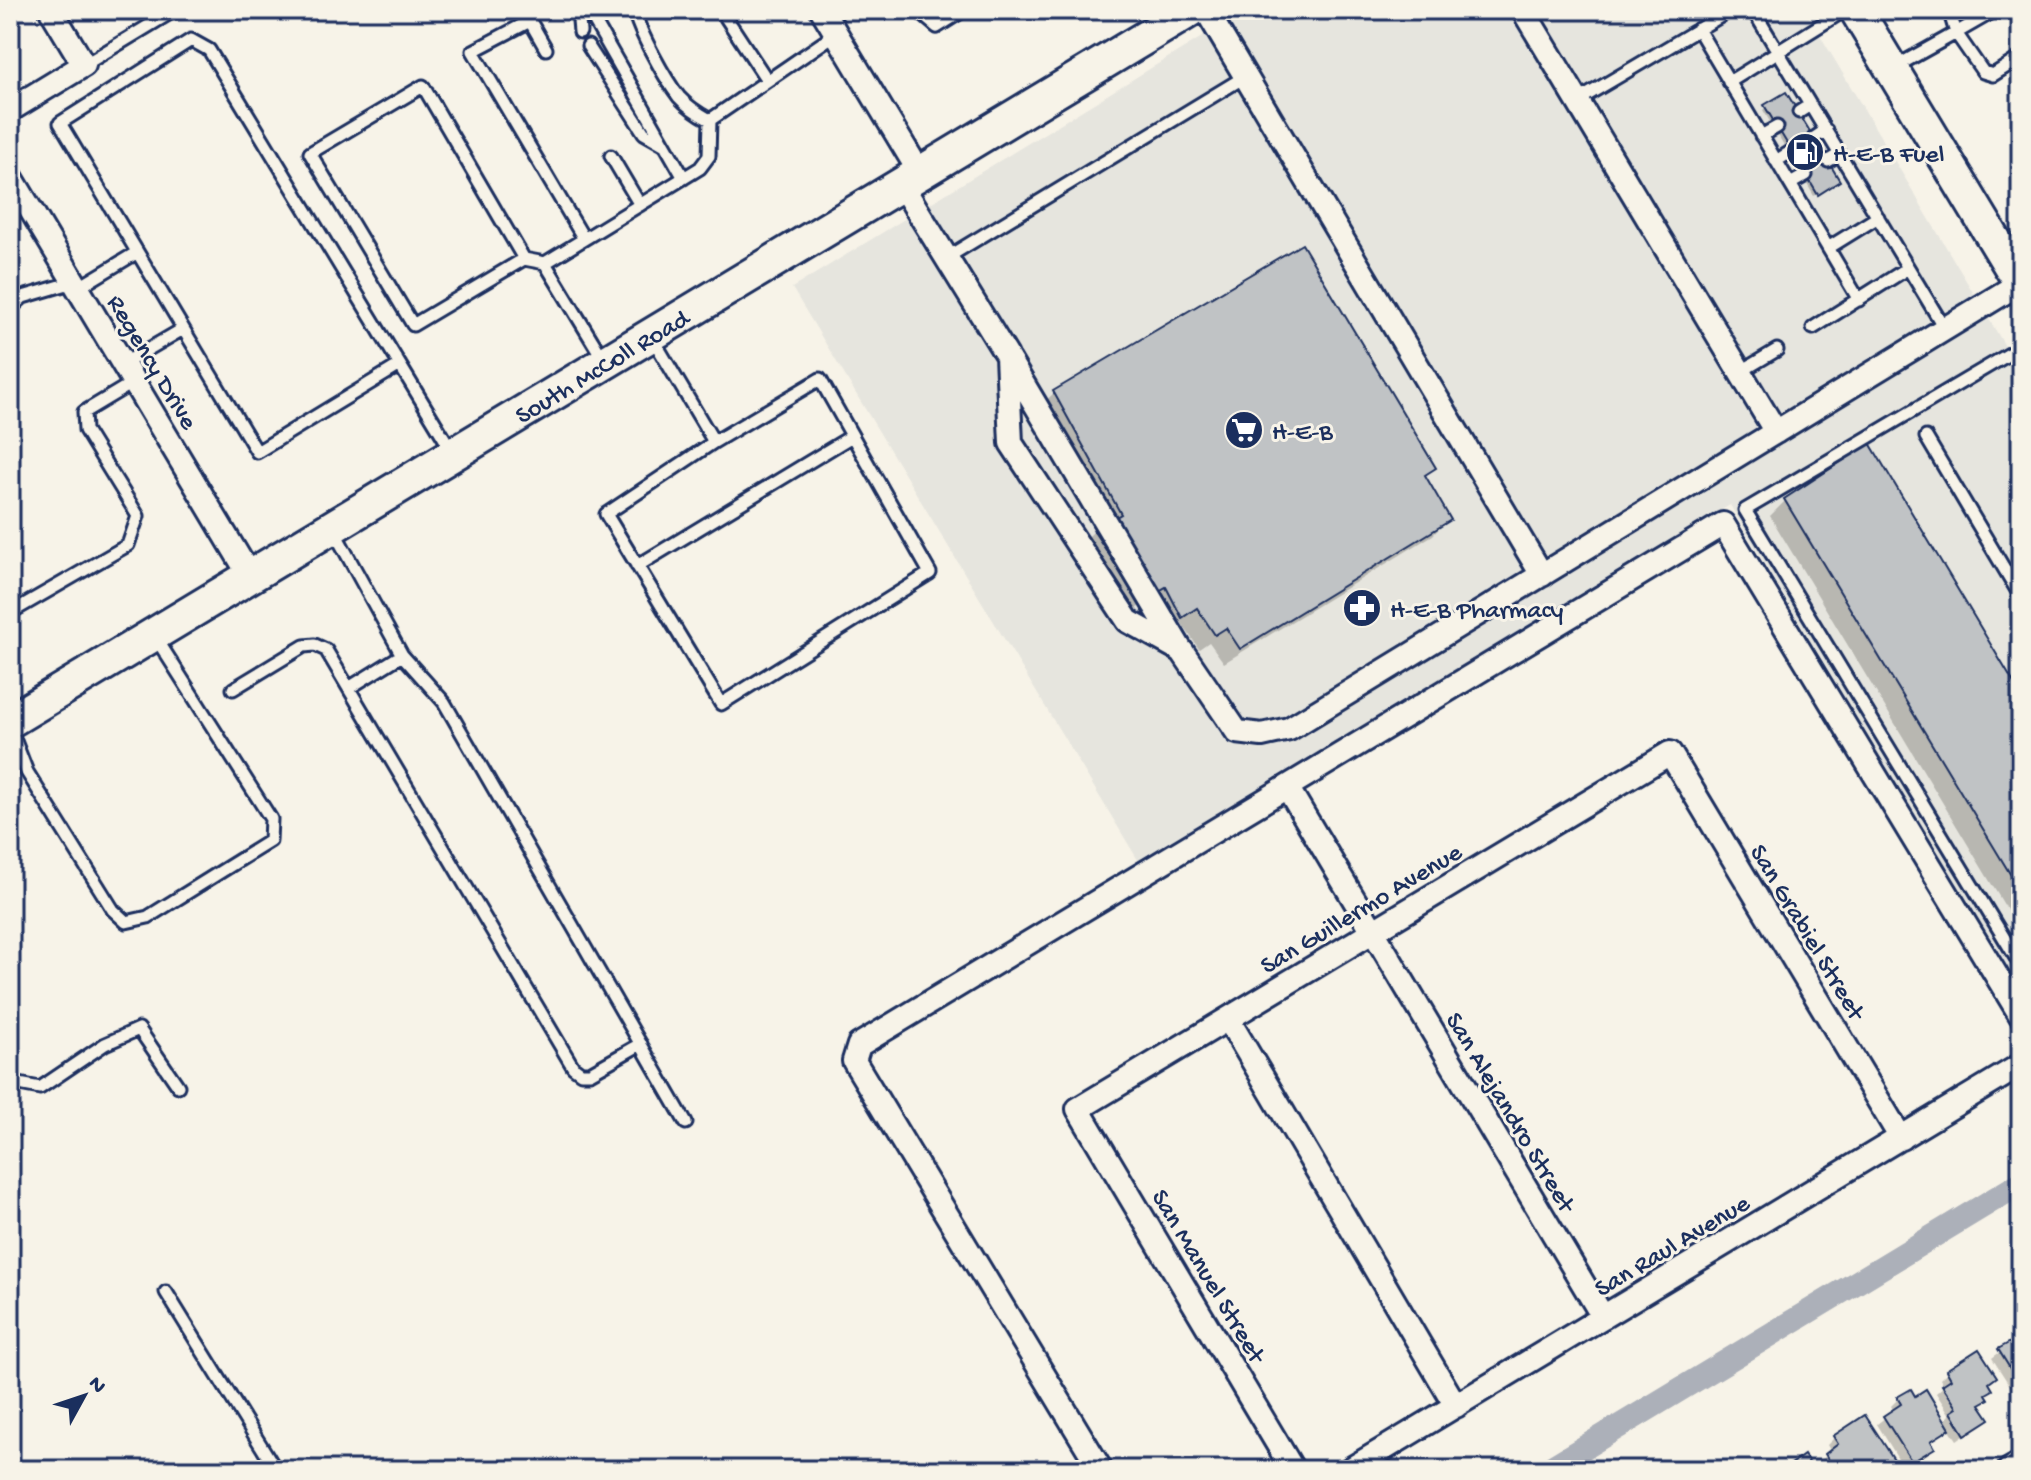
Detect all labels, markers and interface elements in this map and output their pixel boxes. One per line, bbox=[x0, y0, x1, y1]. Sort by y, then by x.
fuel station icon: H-E-B Fuel bbox=[1784, 131, 1826, 173]
place label: H-E-B Fuel bbox=[1833, 141, 1944, 172]
street label: Regency Drive bbox=[98, 290, 203, 437]
street label: South McColl Road bbox=[511, 304, 698, 433]
supermarket icon: H-E-B bbox=[1223, 409, 1265, 451]
place label: H-E-B bbox=[1272, 419, 1333, 450]
pharmacy icon: H-E-B Pharmacy bbox=[1341, 587, 1383, 629]
place label: H-E-B Pharmacy bbox=[1390, 597, 1563, 628]
street label: San Guillermo Avenue bbox=[1256, 838, 1469, 983]
street label: San Grabiel Street bbox=[1741, 840, 1871, 1029]
street label: San Alejandro Street bbox=[1436, 1008, 1581, 1221]
street label: San Manuel Street bbox=[1142, 1185, 1271, 1372]
street label: San Raul Avenue bbox=[1590, 1189, 1757, 1306]
north arrow bbox=[44, 1356, 124, 1436]
text: N bbox=[82, 1372, 111, 1400]

